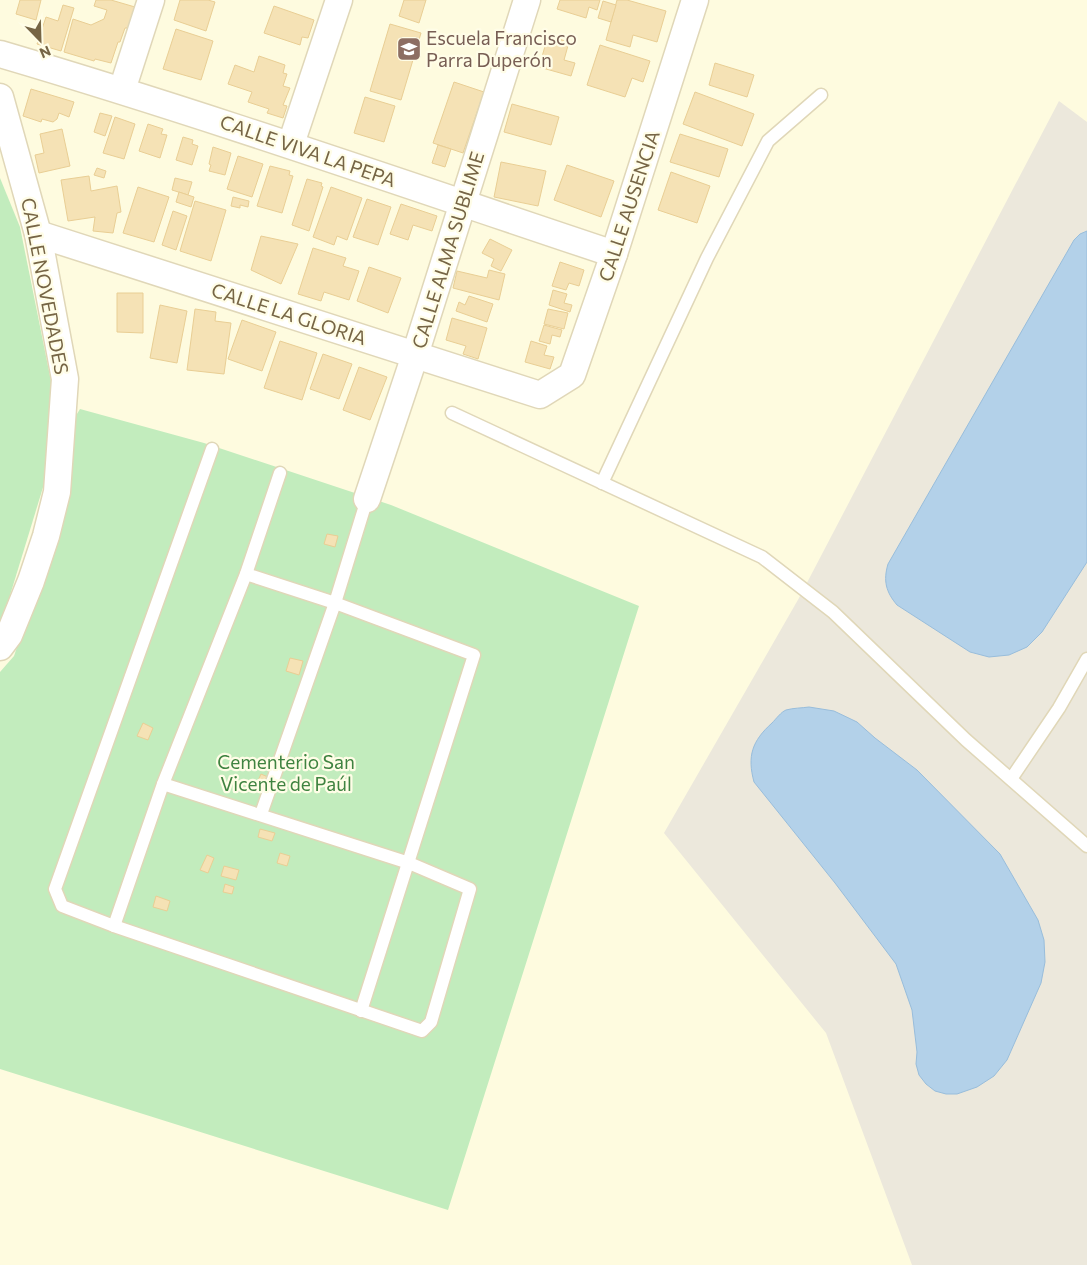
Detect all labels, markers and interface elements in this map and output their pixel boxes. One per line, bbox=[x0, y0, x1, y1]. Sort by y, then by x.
north arrow bbox=[15, 15, 65, 65]
place label: Escuela Francisco Parra Duperón bbox=[426, 26, 577, 71]
school or university icon: Escuela Francisco Parra Duperón bbox=[396, 36, 422, 62]
text: N bbox=[37, 43, 53, 62]
street label: CALLE VIVA LA PEPA bbox=[217, 110, 399, 191]
street label: CALLE AUSENCIA bbox=[593, 127, 664, 284]
street label: CALLE ALMA SUBLIME bbox=[407, 149, 488, 351]
street label: CALLE NOVEDADES bbox=[17, 196, 74, 376]
street label: CALLE LA GLORIA bbox=[209, 278, 370, 349]
park label: Cementerio San Vicente de Paúl bbox=[217, 750, 355, 795]

